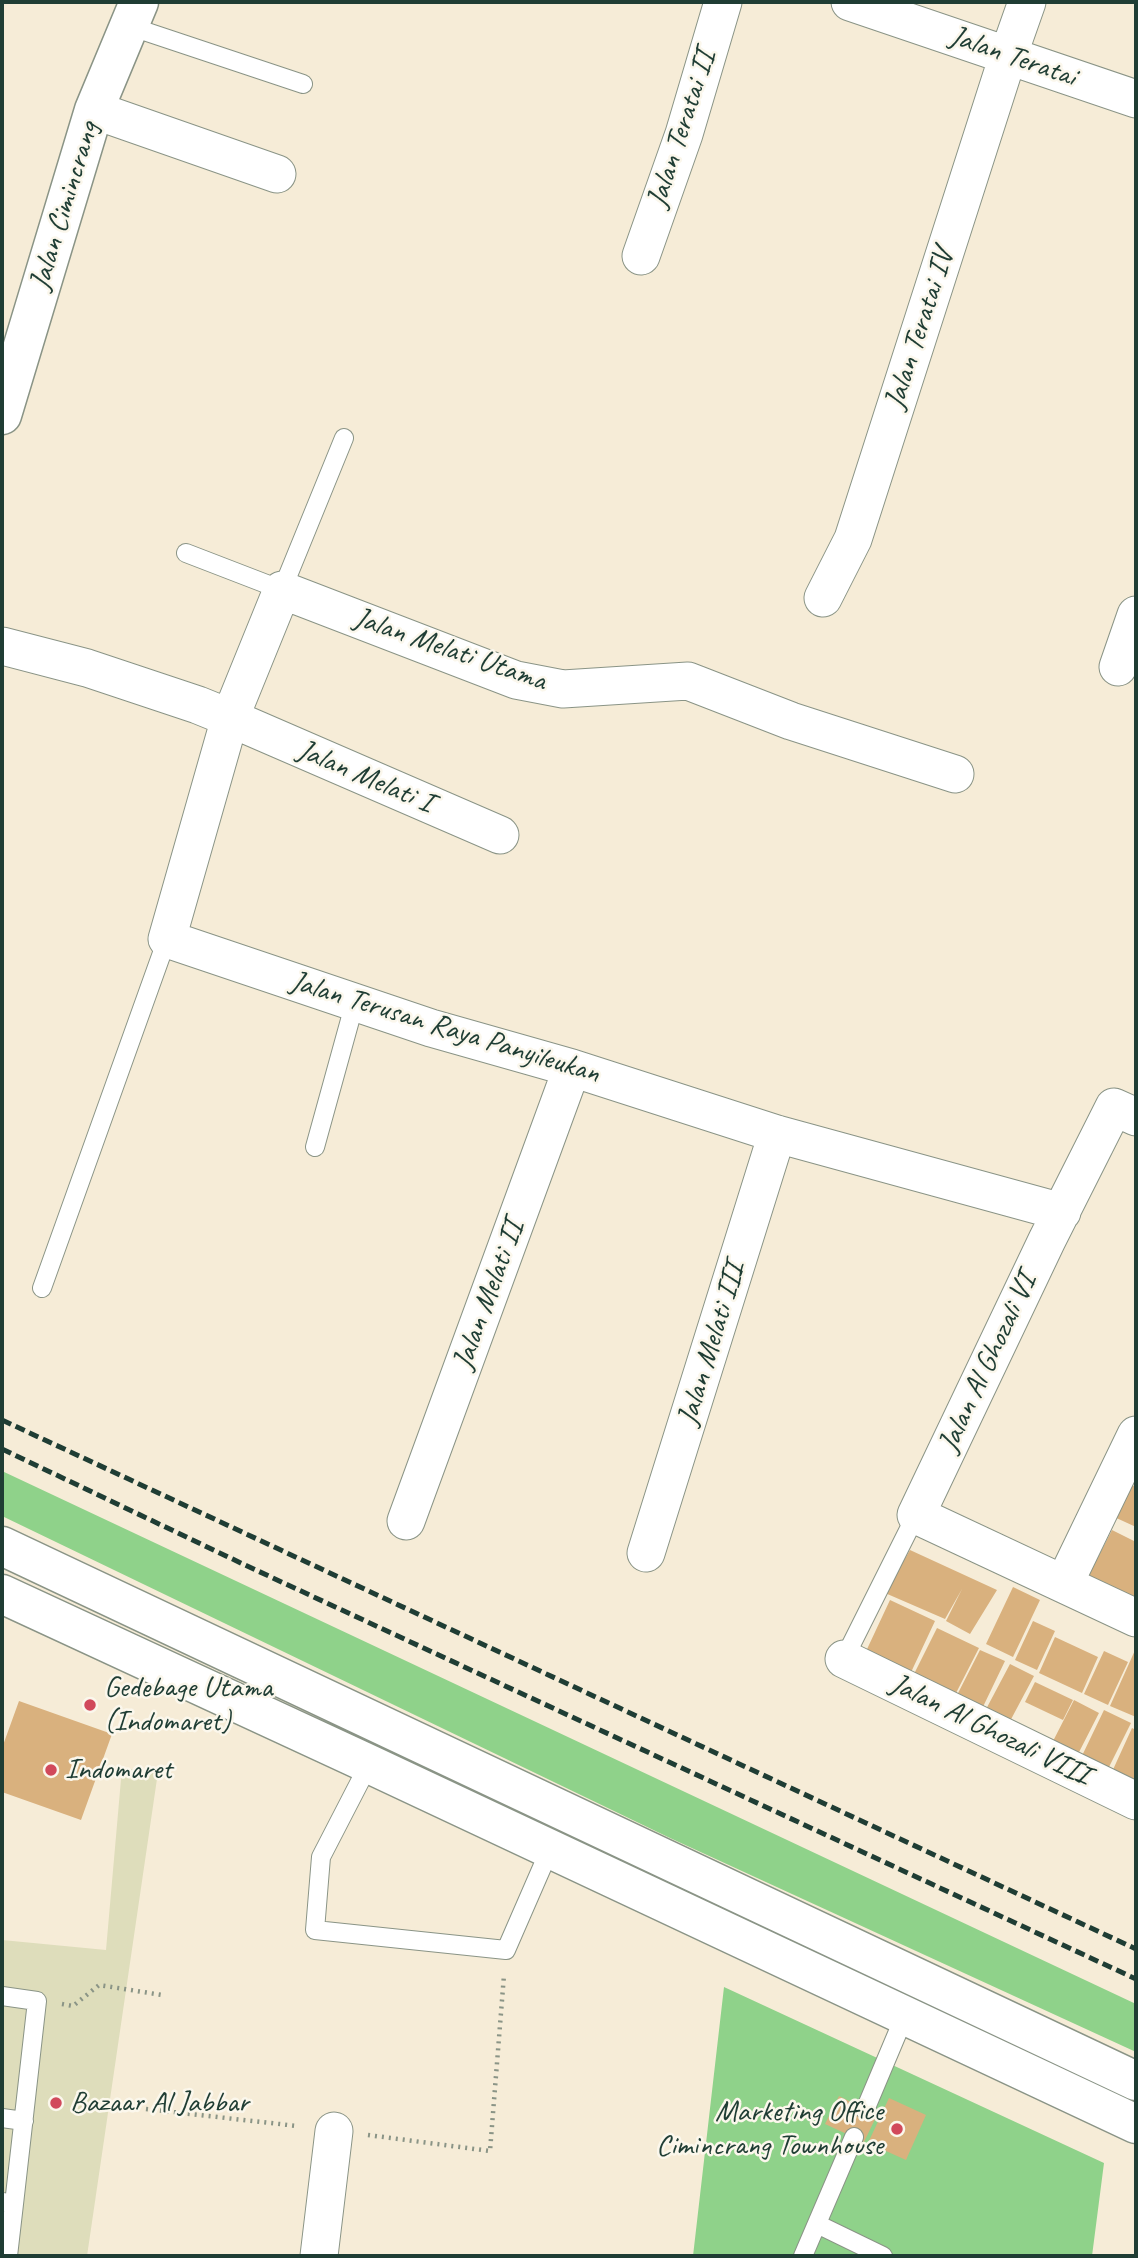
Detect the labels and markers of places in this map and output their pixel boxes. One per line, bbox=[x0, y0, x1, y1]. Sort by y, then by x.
place label: Gedebage Utama (Indomaret) bbox=[104, 1670, 272, 1740]
marker: Gedebage Utama (Indomaret) bbox=[82, 1697, 98, 1713]
place label: Indomaret bbox=[65, 1752, 172, 1788]
marker: Indomaret bbox=[43, 1762, 59, 1778]
place label: Bazaar Al Jabbar bbox=[70, 2085, 249, 2121]
place label: Marketing Office Cimincrang Townhouse bbox=[656, 2094, 883, 2164]
marker: Bazaar Al Jabbar bbox=[48, 2095, 64, 2111]
marker: Marketing Office Cimincrang Townhouse bbox=[889, 2121, 905, 2137]

